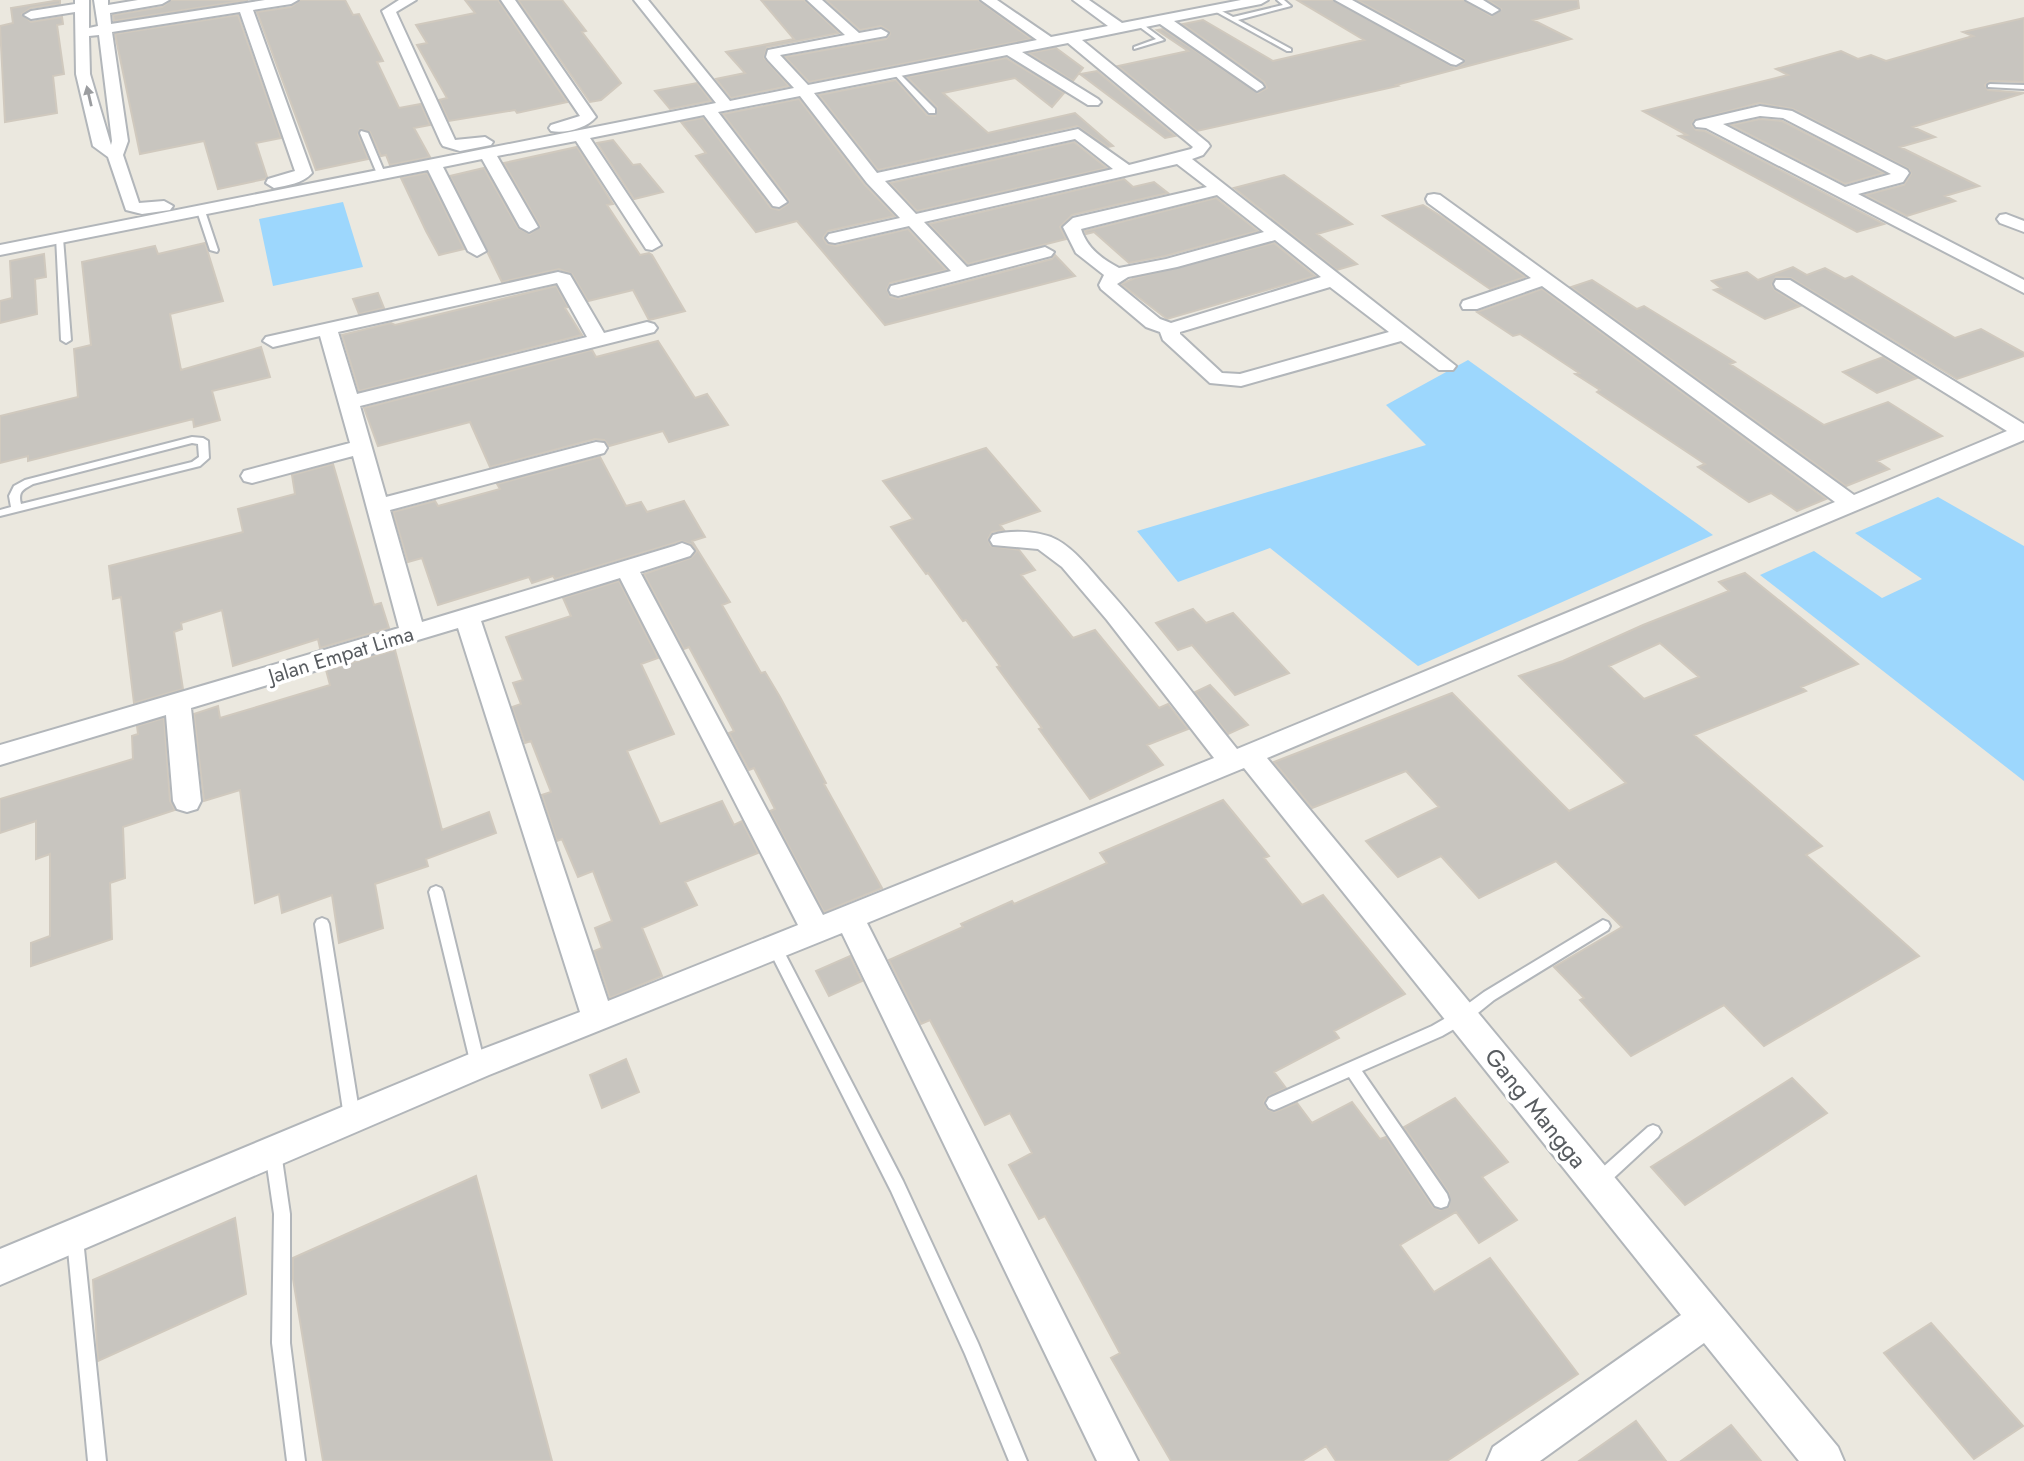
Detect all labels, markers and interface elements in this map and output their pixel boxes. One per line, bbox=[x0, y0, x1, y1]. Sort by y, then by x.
one-way arrow bbox=[83, 85, 94, 107]
street label: Jalan Empat Lima bbox=[262, 619, 417, 692]
street label: Gang Mangga bbox=[1476, 1040, 1596, 1176]

